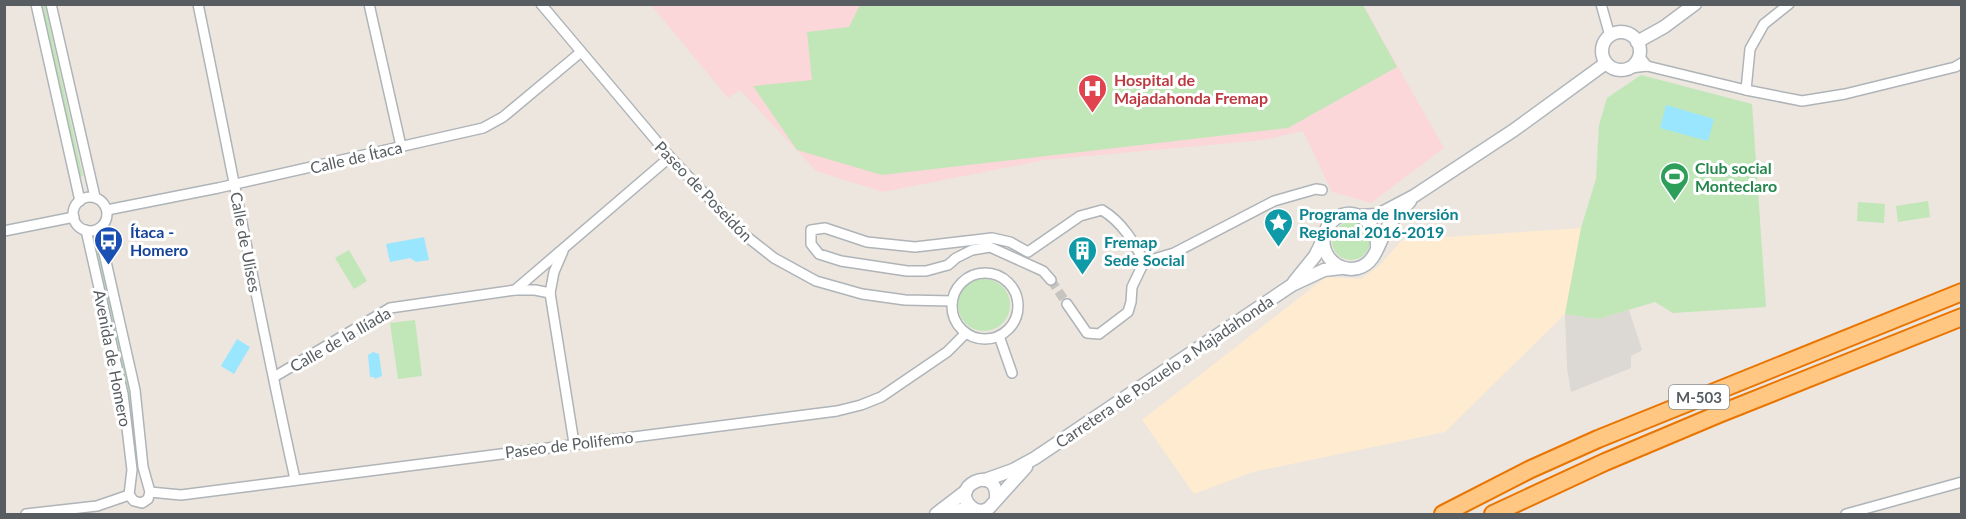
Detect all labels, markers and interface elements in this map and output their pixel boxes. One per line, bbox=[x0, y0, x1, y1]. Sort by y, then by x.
place label: Hospital de Majadahonda Fremap bbox=[1114, 70, 1268, 107]
hospital icon: Hospital de Majadahonda Fremap bbox=[1077, 72, 1109, 114]
street label: Calle de Ítaca bbox=[308, 137, 404, 177]
street label: Paseo de Poseidón bbox=[651, 137, 757, 245]
place label: Club social Monteclaro bbox=[1695, 158, 1777, 195]
sports icon: Club social Monteclaro bbox=[1658, 160, 1690, 202]
street label: Calle de Ulises bbox=[227, 190, 265, 294]
place label: Programa de Inversión Regional 2016-2019 bbox=[1299, 204, 1458, 241]
place icon: Programa de Inversión Regional 2016-2019 bbox=[1262, 206, 1294, 248]
place label: Ítaca - Homero bbox=[130, 222, 188, 259]
bus stop icon: Ítaca - Homero bbox=[93, 224, 125, 266]
place label: Fremap Sede Social bbox=[1104, 232, 1185, 269]
building icon: Fremap Sede Social bbox=[1067, 234, 1099, 276]
street label: Avenida de Homero bbox=[90, 288, 136, 428]
street label: Carretera de Pozuelo a Majadahonda bbox=[1052, 291, 1276, 451]
street label: Calle de la Ilíada bbox=[286, 303, 394, 375]
road number: M-503 bbox=[1669, 385, 1729, 409]
street label: Paseo de Polifemo bbox=[504, 427, 634, 461]

